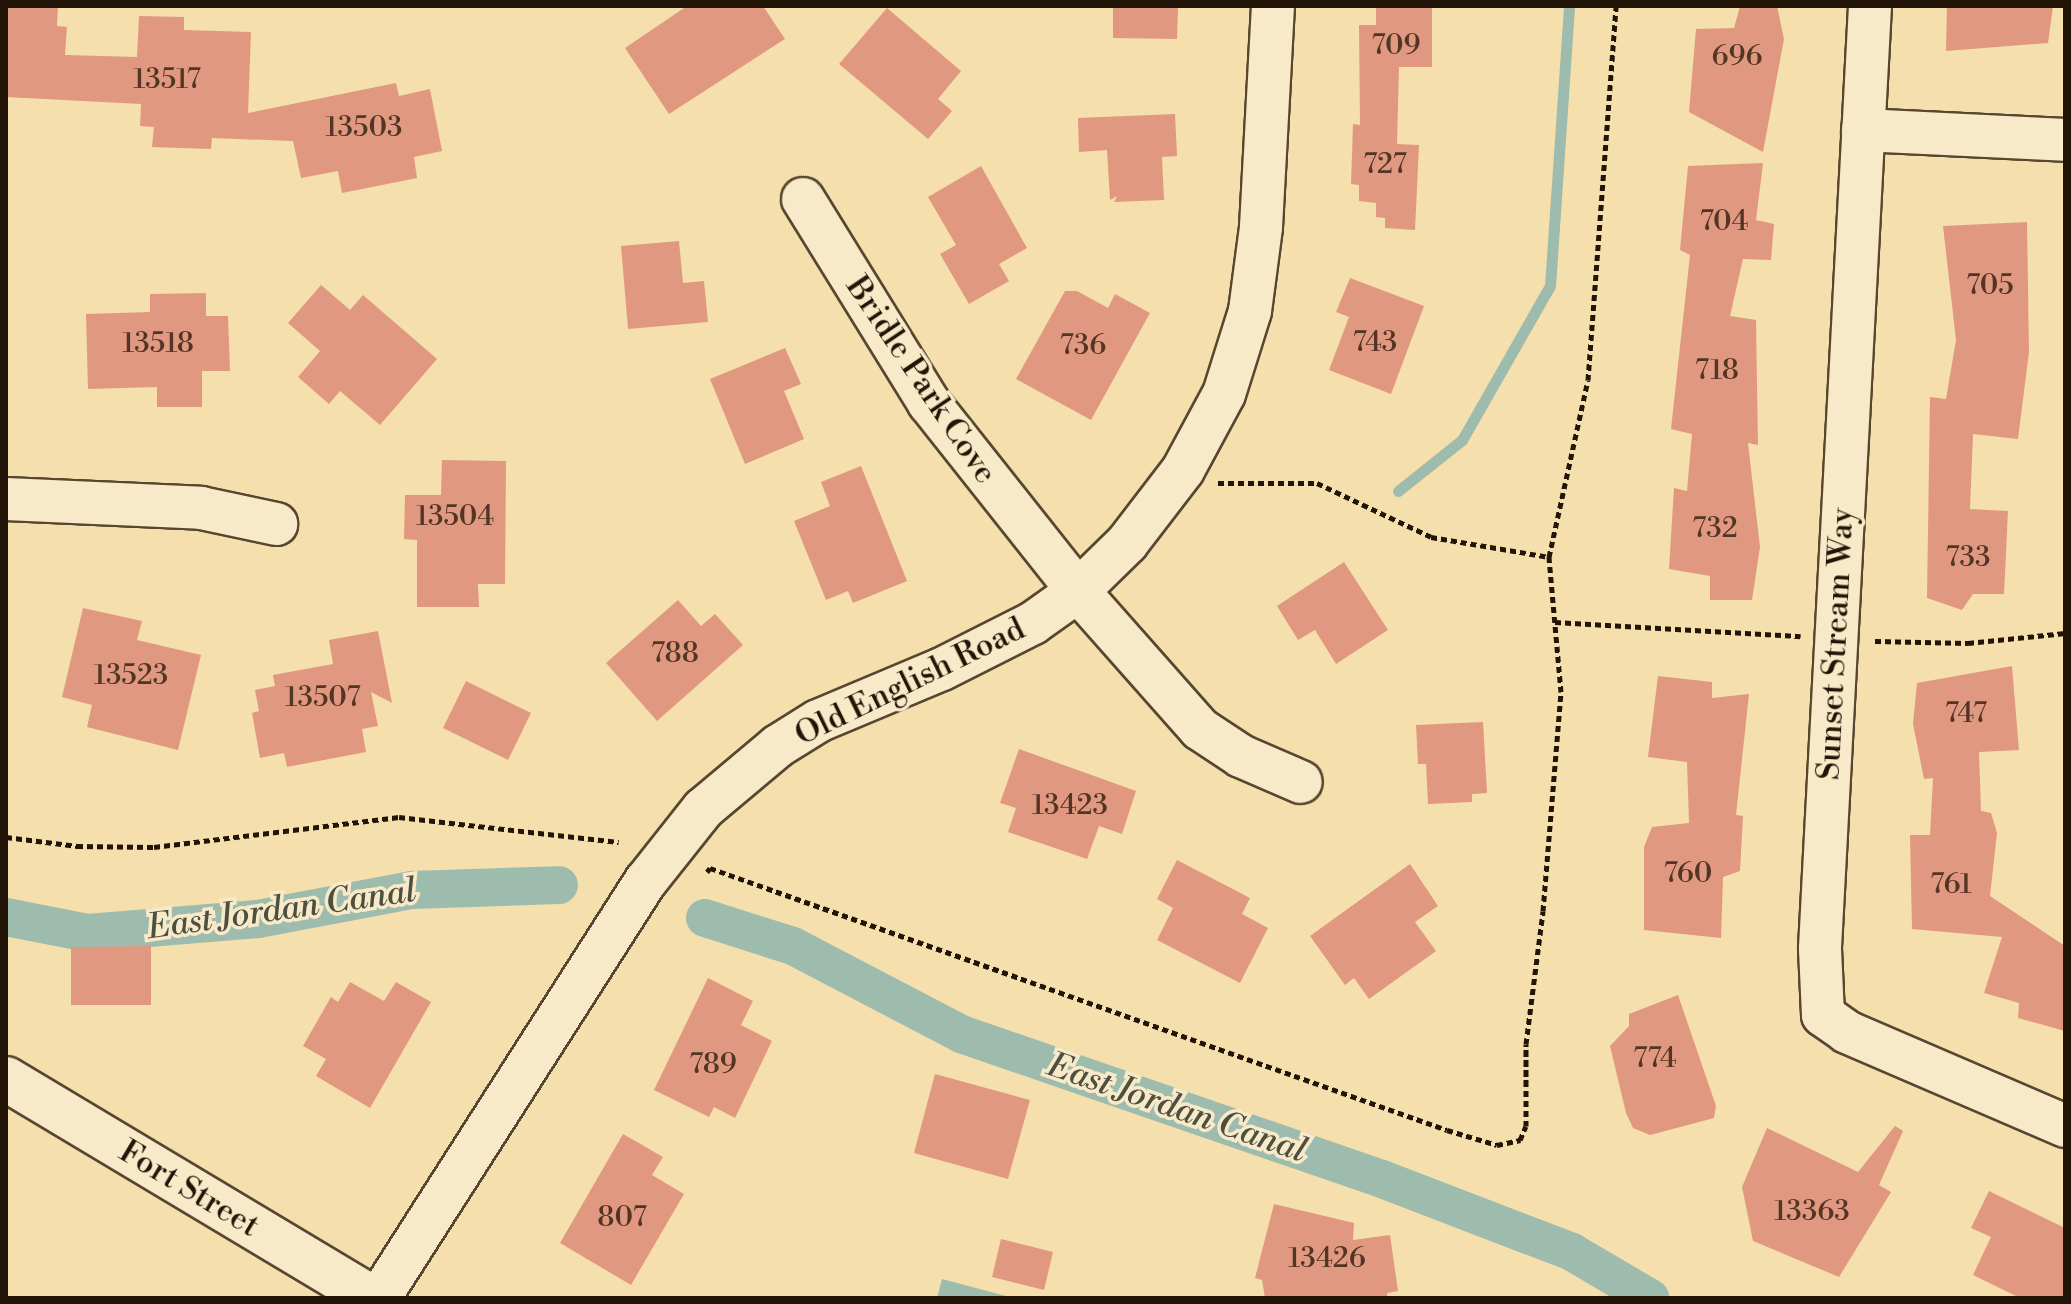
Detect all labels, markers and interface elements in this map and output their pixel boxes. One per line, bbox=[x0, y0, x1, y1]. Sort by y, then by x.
house number: 709 bbox=[1372, 29, 1420, 63]
house number: 696 bbox=[1712, 40, 1762, 74]
house number: 13517 bbox=[133, 63, 201, 97]
house number: 13503 bbox=[326, 111, 402, 145]
house number: 727 bbox=[1363, 148, 1407, 182]
house number: 704 bbox=[1700, 205, 1748, 239]
street label: Bridle Park Cove bbox=[837, 269, 1005, 491]
house number: 705 bbox=[1966, 269, 2014, 303]
house number: 743 bbox=[1353, 326, 1397, 360]
house number: 13518 bbox=[122, 327, 194, 361]
house number: 736 bbox=[1060, 329, 1106, 363]
house number: 718 bbox=[1695, 354, 1739, 388]
house number: 13504 bbox=[416, 500, 494, 534]
street label: Sunset Stream Way bbox=[1810, 507, 1862, 781]
house number: 732 bbox=[1692, 512, 1738, 546]
house number: 733 bbox=[1946, 541, 1990, 575]
street label: Old English Road bbox=[789, 610, 1031, 754]
house number: 788 bbox=[651, 637, 699, 671]
house number: 13523 bbox=[94, 659, 168, 693]
house number: 13507 bbox=[285, 681, 361, 715]
house number: 747 bbox=[1945, 697, 1987, 731]
house number: 13423 bbox=[1032, 789, 1108, 823]
house number: 760 bbox=[1664, 857, 1712, 891]
house number: 761 bbox=[1930, 868, 1972, 902]
water label: East Jordan Canal bbox=[145, 871, 419, 949]
house number: 774 bbox=[1633, 1042, 1677, 1076]
water label: East Jordan Canal bbox=[1042, 1046, 1312, 1172]
house number: 789 bbox=[689, 1048, 737, 1082]
street label: Fort Street bbox=[112, 1132, 266, 1246]
house number: 13363 bbox=[1774, 1195, 1850, 1229]
house number: 807 bbox=[597, 1201, 647, 1235]
house number: 13426 bbox=[1288, 1242, 1366, 1276]

